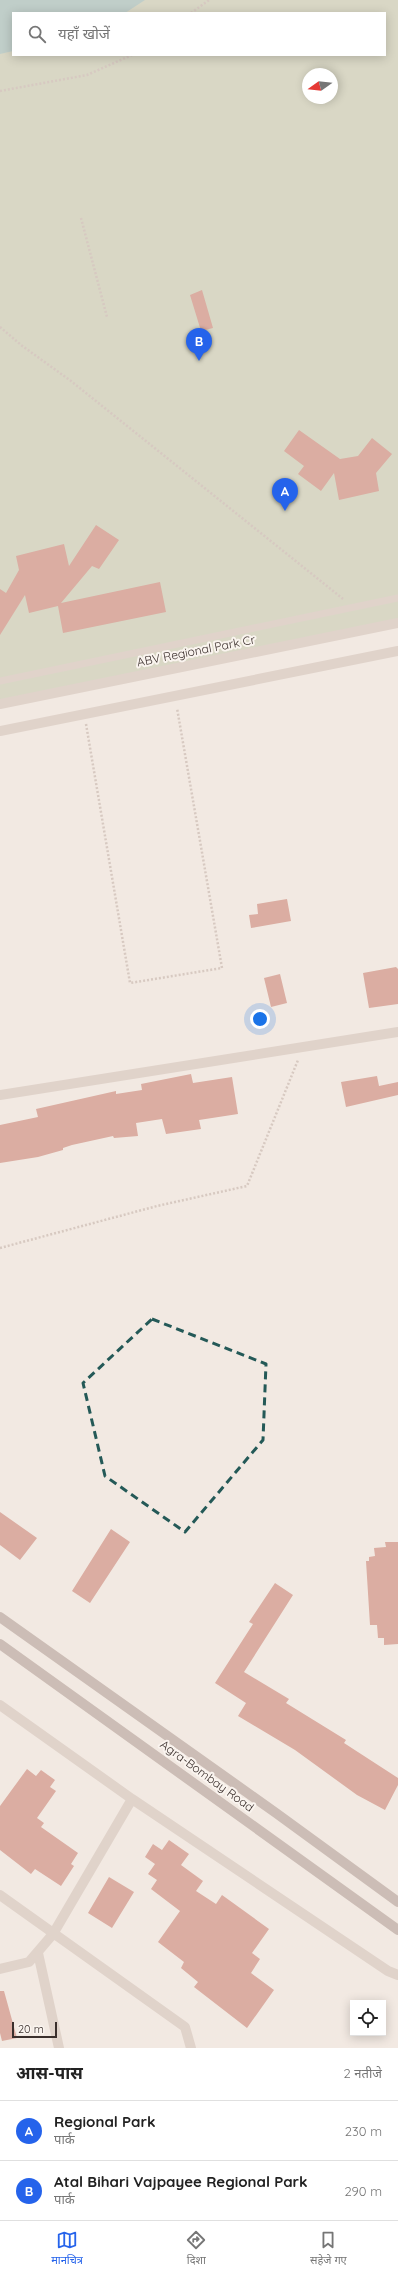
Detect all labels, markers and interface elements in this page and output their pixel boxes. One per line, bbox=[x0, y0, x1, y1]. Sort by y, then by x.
search box bbox=[12, 12, 386, 56]
icon: search bbox=[26, 23, 48, 45]
text: यहाँ खोजें bbox=[58, 24, 110, 43]
north arrow bbox=[302, 68, 338, 104]
pin: B bbox=[186, 328, 212, 361]
pin: A bbox=[272, 478, 298, 511]
street label: ABV Regional Park Cr bbox=[136, 632, 257, 669]
your location bbox=[250, 1009, 270, 1029]
street label: Agra-Bombay Road bbox=[158, 1737, 257, 1815]
map controls bbox=[350, 2000, 386, 2036]
button: locate bbox=[350, 2000, 386, 2036]
scale bar bbox=[12, 2020, 57, 2039]
text: 20 m bbox=[18, 2022, 44, 2036]
text: आस-पास bbox=[16, 2062, 83, 2083]
text: 2 नतीजे bbox=[344, 2065, 382, 2081]
text: Regional Park bbox=[54, 2112, 156, 2131]
text: A bbox=[25, 2123, 33, 2139]
text: 230 m bbox=[345, 2123, 382, 2139]
text: पार्क bbox=[54, 2131, 75, 2147]
text: Atal Bihari Vajpayee Regional Park bbox=[54, 2172, 308, 2191]
text: B bbox=[25, 2183, 33, 2199]
text: 290 m bbox=[344, 2183, 382, 2199]
text: पार्क bbox=[54, 2191, 75, 2207]
tab: मानचित्र bbox=[51, 2229, 83, 2268]
tab: दिशा bbox=[185, 2229, 207, 2268]
tab: सहेजे गए bbox=[310, 2229, 347, 2268]

